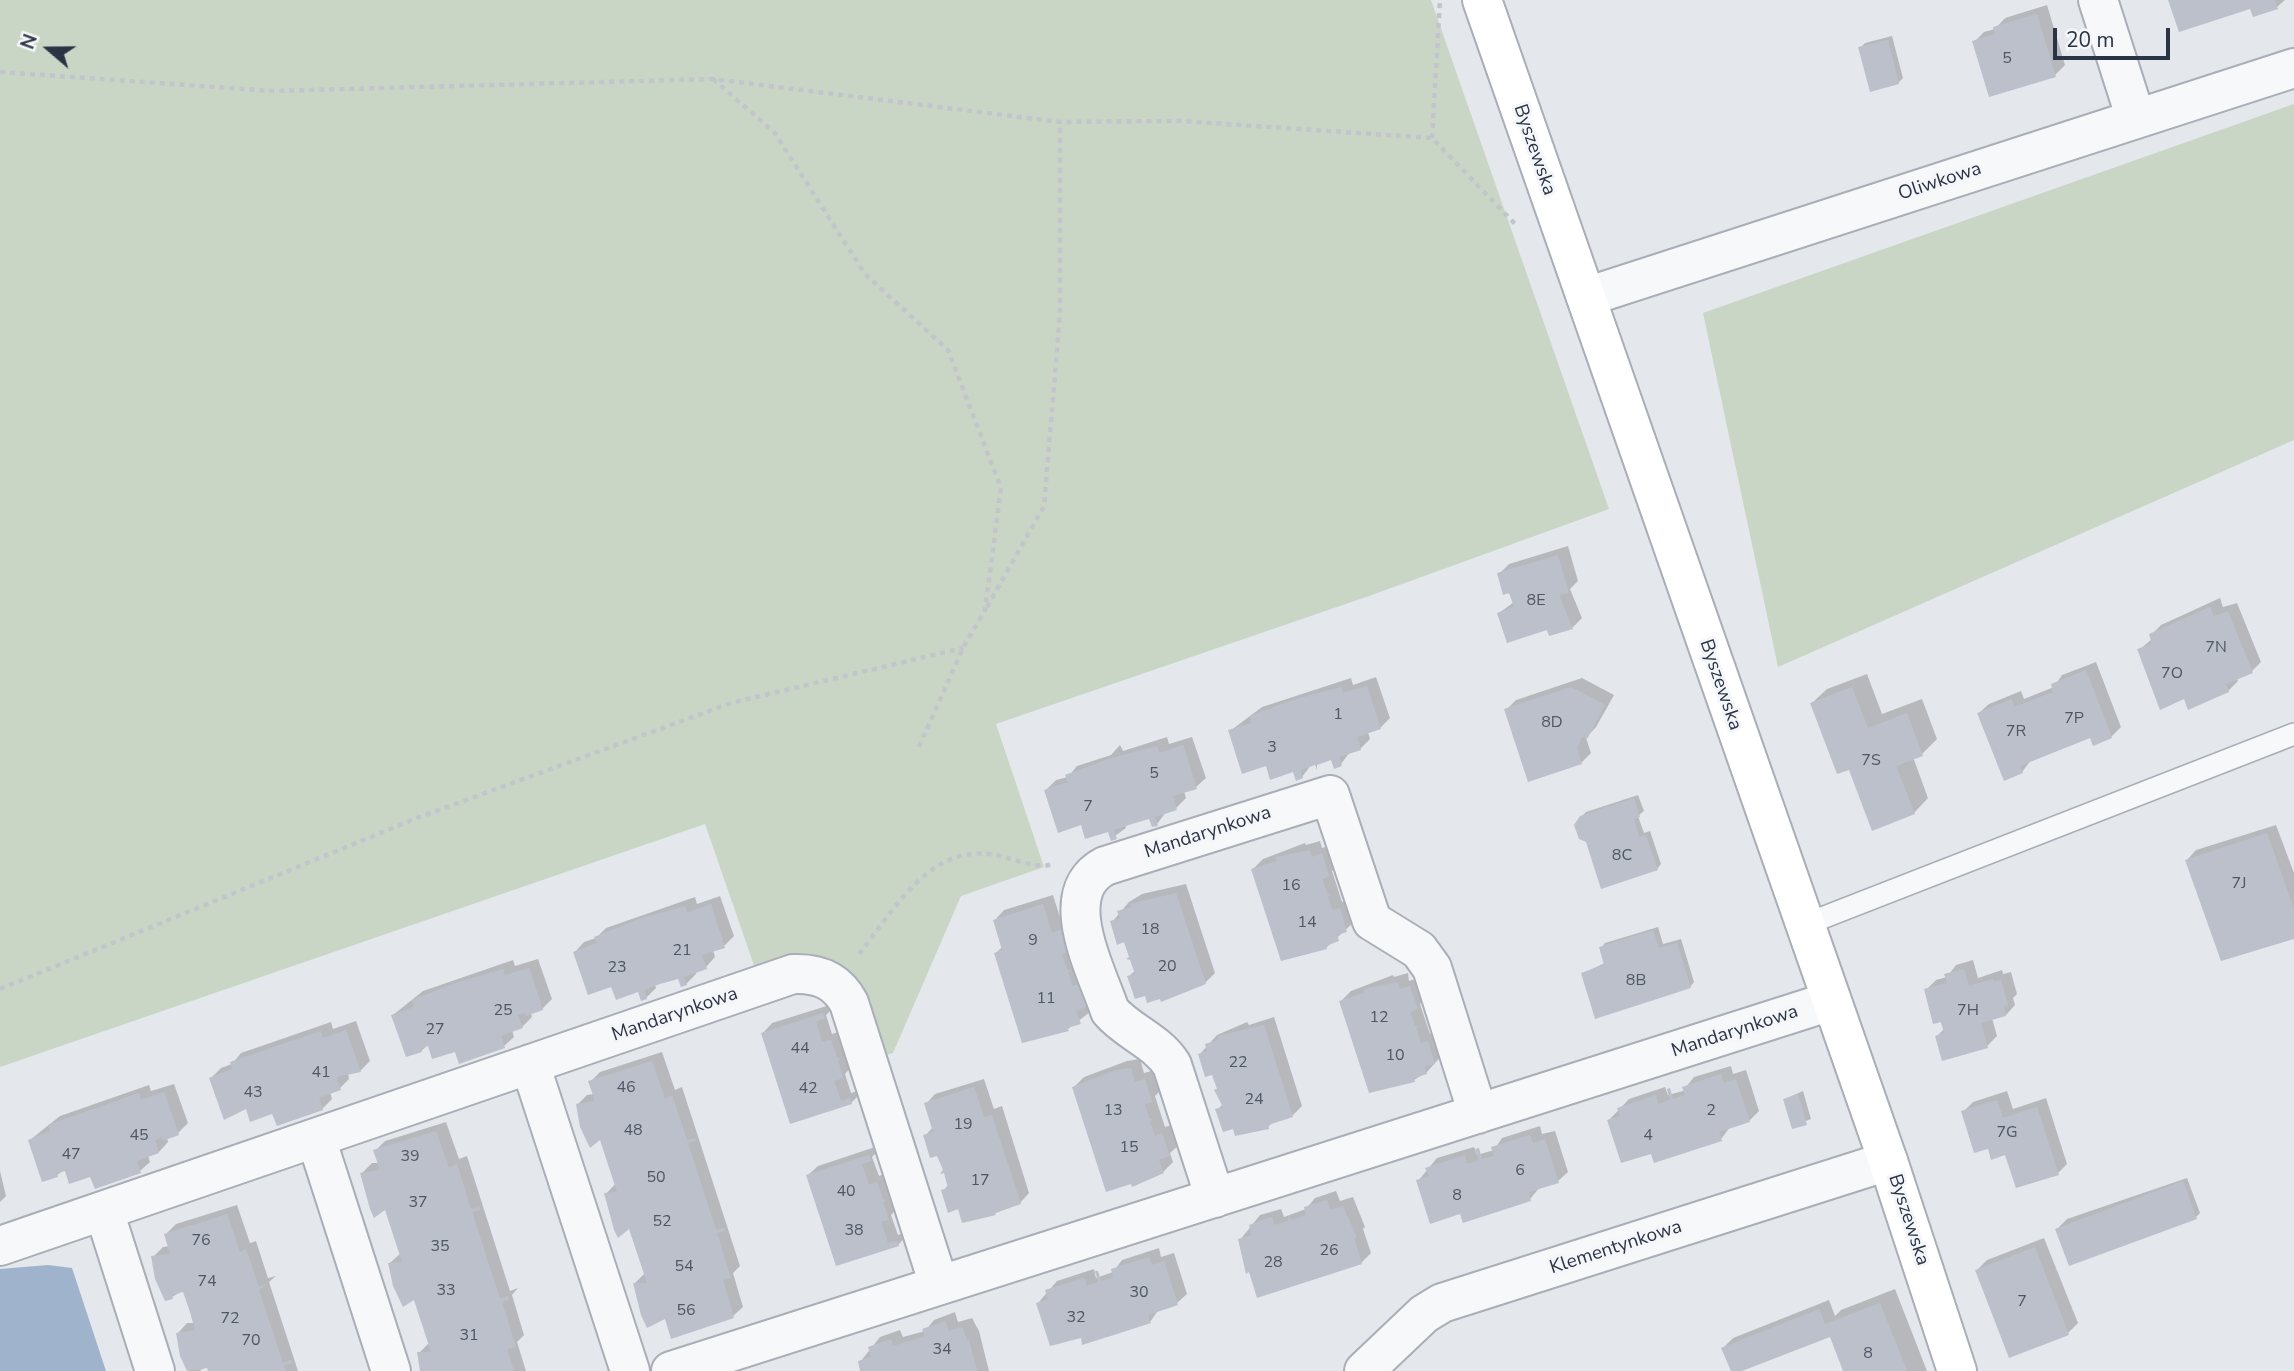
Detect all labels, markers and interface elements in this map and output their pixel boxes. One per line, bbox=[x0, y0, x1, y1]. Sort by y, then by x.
north arrow bbox=[14, 14, 84, 84]
scale bar bbox=[2056, 14, 2173, 58]
text: 20 m bbox=[2066, 26, 2115, 54]
text: N bbox=[15, 31, 44, 53]
house number: 5 bbox=[2002, 49, 2012, 69]
street label: Byszewska bbox=[1508, 102, 1560, 198]
street label: Oliwkowa bbox=[1896, 158, 1984, 206]
house number: 8E bbox=[1527, 591, 1545, 611]
street label: Byszewska bbox=[1694, 637, 1746, 733]
house number: 7N bbox=[2205, 638, 2227, 658]
house number: 7O bbox=[2161, 664, 2183, 684]
house number: 1 bbox=[1333, 705, 1343, 725]
house number: 7P bbox=[2064, 709, 2084, 729]
house number: 8D bbox=[1541, 713, 1563, 733]
house number: 7R bbox=[2006, 722, 2026, 742]
house number: 3 bbox=[1267, 738, 1277, 758]
house number: 7S bbox=[1861, 751, 1881, 771]
house number: 5 bbox=[1149, 764, 1159, 784]
house number: 7 bbox=[1083, 797, 1093, 817]
street label: Mandarynkowa bbox=[1142, 802, 1274, 864]
house number: 8C bbox=[1612, 846, 1632, 866]
house number: 7J bbox=[2232, 874, 2246, 894]
house number: 16 bbox=[1281, 876, 1301, 896]
house number: 14 bbox=[1297, 913, 1317, 933]
house number: 18 bbox=[1140, 920, 1160, 940]
house number: 9 bbox=[1028, 931, 1038, 951]
house number: 21 bbox=[672, 941, 692, 961]
house number: 20 bbox=[1157, 957, 1177, 977]
house number: 23 bbox=[607, 958, 627, 978]
house number: 8B bbox=[1626, 971, 1646, 991]
street label: Mandarynkowa bbox=[609, 983, 741, 1047]
house number: 11 bbox=[1036, 989, 1056, 1009]
house number: 25 bbox=[493, 1001, 513, 1021]
street label: Mandarynkowa bbox=[1669, 1001, 1801, 1063]
house number: 7H bbox=[1957, 1001, 1979, 1021]
house number: 12 bbox=[1369, 1008, 1389, 1028]
house number: 27 bbox=[425, 1020, 445, 1040]
house number: 44 bbox=[790, 1039, 810, 1059]
house number: 10 bbox=[1385, 1046, 1405, 1066]
house number: 22 bbox=[1228, 1053, 1248, 1073]
house number: 41 bbox=[311, 1063, 331, 1083]
house number: 46 bbox=[616, 1078, 636, 1098]
house number: 42 bbox=[798, 1079, 818, 1099]
house number: 43 bbox=[243, 1083, 263, 1103]
house number: 24 bbox=[1244, 1090, 1264, 1110]
house number: 13 bbox=[1103, 1101, 1123, 1121]
house number: 2 bbox=[1706, 1101, 1716, 1121]
house number: 19 bbox=[953, 1115, 973, 1135]
house number: 48 bbox=[623, 1121, 643, 1141]
house number: 7G bbox=[1996, 1123, 2018, 1143]
house number: 45 bbox=[129, 1126, 149, 1146]
house number: 4 bbox=[1643, 1126, 1653, 1146]
house number: 15 bbox=[1119, 1138, 1139, 1158]
house number: 47 bbox=[61, 1145, 81, 1165]
house number: 39 bbox=[400, 1147, 420, 1167]
house number: 6 bbox=[1515, 1161, 1525, 1181]
house number: 50 bbox=[646, 1168, 666, 1188]
house number: 17 bbox=[970, 1171, 990, 1191]
street label: Byszewska bbox=[1883, 1172, 1933, 1268]
house number: 40 bbox=[836, 1182, 856, 1202]
house number: 8 bbox=[1452, 1186, 1462, 1206]
house number: 37 bbox=[408, 1193, 428, 1213]
house number: 52 bbox=[652, 1212, 672, 1232]
street label: Klementynkowa bbox=[1547, 1216, 1685, 1280]
house number: 38 bbox=[844, 1221, 864, 1241]
house number: 76 bbox=[191, 1231, 211, 1251]
house number: 35 bbox=[430, 1237, 450, 1257]
house number: 26 bbox=[1319, 1241, 1339, 1261]
house number: 28 bbox=[1263, 1253, 1283, 1273]
house number: 54 bbox=[674, 1257, 694, 1277]
house number: 74 bbox=[197, 1272, 217, 1292]
house number: 33 bbox=[436, 1281, 456, 1301]
house number: 30 bbox=[1129, 1283, 1149, 1303]
house number: 7 bbox=[2017, 1292, 2027, 1312]
house number: 56 bbox=[676, 1301, 696, 1321]
house number: 32 bbox=[1066, 1308, 1086, 1328]
house number: 72 bbox=[220, 1309, 240, 1329]
house number: 31 bbox=[459, 1326, 479, 1346]
house number: 70 bbox=[241, 1331, 261, 1351]
house number: 34 bbox=[932, 1340, 952, 1360]
house number: 8 bbox=[1863, 1344, 1873, 1364]

